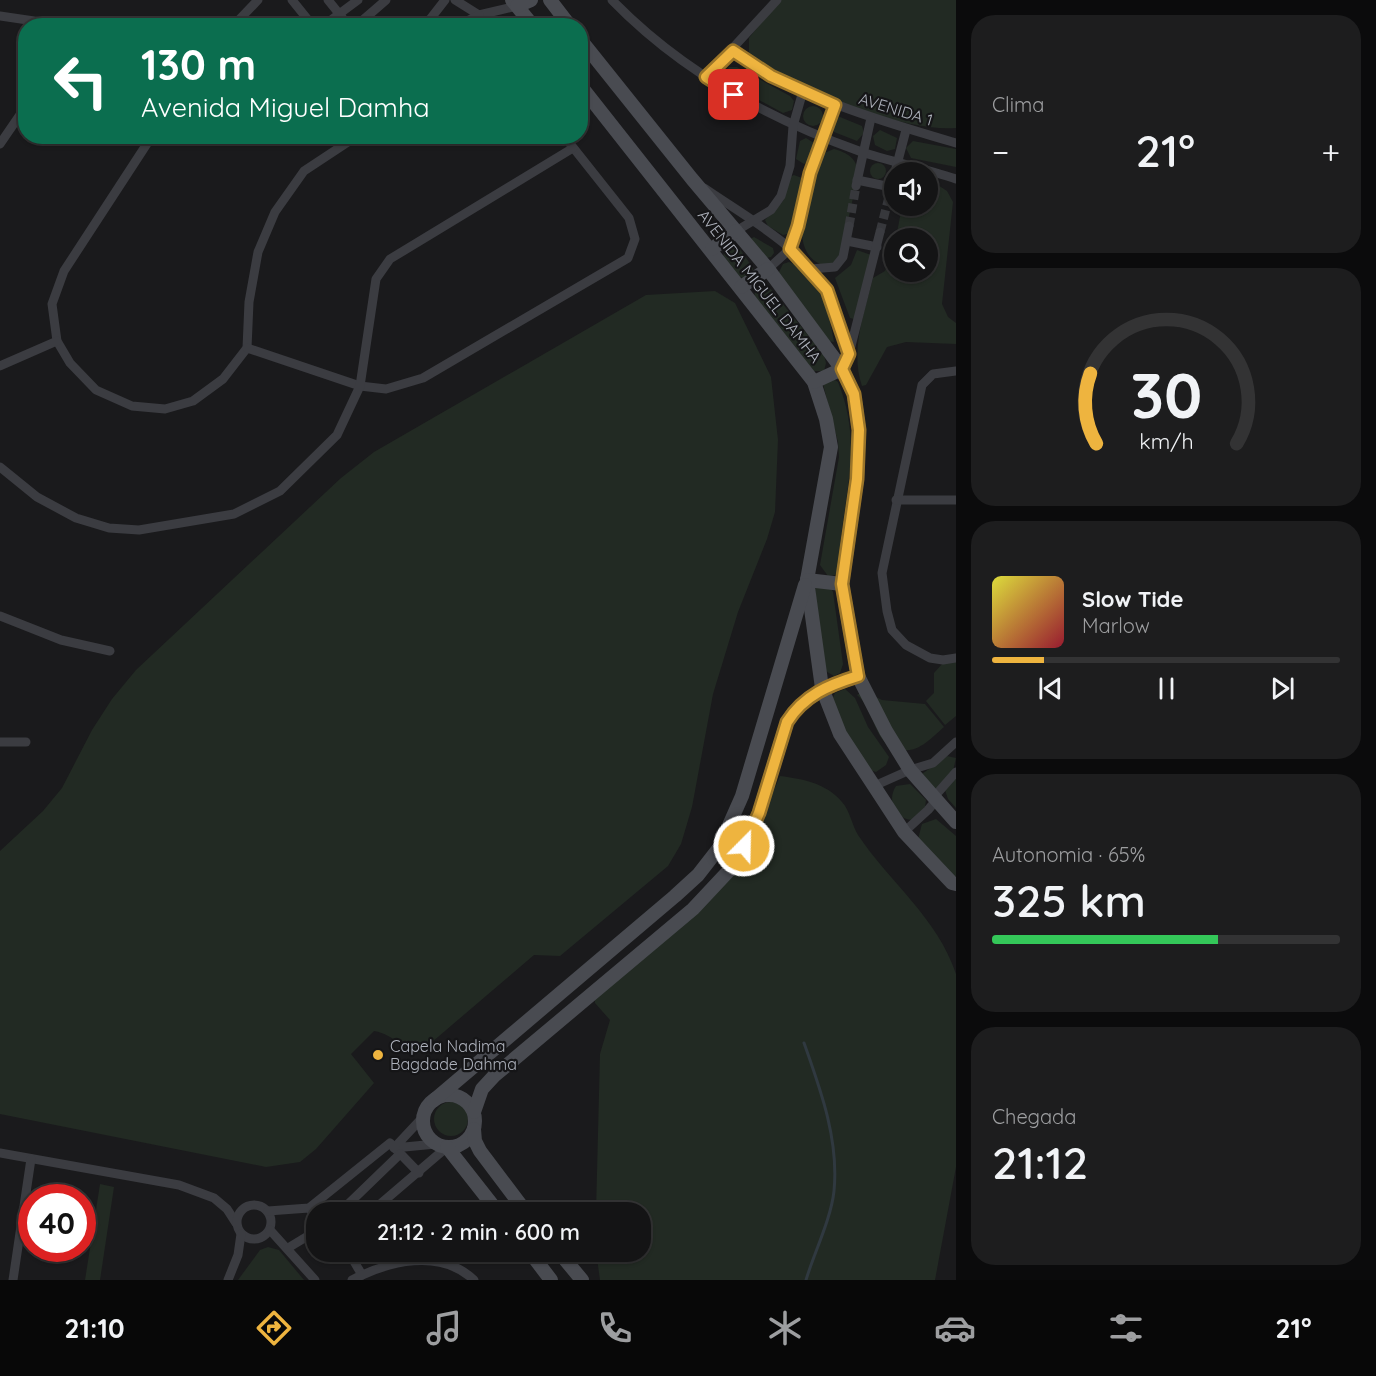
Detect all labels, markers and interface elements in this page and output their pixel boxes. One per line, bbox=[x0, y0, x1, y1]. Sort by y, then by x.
text: 130 m bbox=[141, 38, 256, 91]
icon: left bbox=[42, 42, 120, 120]
pin bbox=[708, 69, 759, 120]
icon: arrive bbox=[717, 78, 750, 111]
street label: AVENIDA 1 bbox=[857, 88, 935, 130]
text: Avenida Miguel Damha bbox=[141, 90, 430, 124]
text: Clima bbox=[992, 92, 1044, 117]
text: 21° bbox=[1136, 122, 1195, 178]
text: − bbox=[992, 131, 1009, 172]
text: + bbox=[1321, 131, 1340, 172]
map controls bbox=[884, 162, 938, 282]
button: sound bbox=[884, 162, 938, 216]
street label: AVENIDA MIGUEL DAMHA bbox=[694, 205, 826, 367]
button: search bbox=[884, 228, 938, 282]
text: 30 bbox=[1130, 356, 1202, 434]
text: km/h bbox=[1139, 428, 1193, 454]
text: Slow Tide bbox=[1082, 585, 1183, 613]
text: Marlow bbox=[1082, 613, 1150, 638]
icon: previous bbox=[1034, 672, 1067, 705]
icon: pause bbox=[1150, 672, 1183, 705]
icon: next bbox=[1266, 672, 1299, 705]
position arrow bbox=[712, 814, 776, 878]
text: Autonomia · 65% bbox=[992, 842, 1145, 867]
text: 325 km bbox=[992, 872, 1146, 928]
place label: Capela Nadima Bagdade Dahma bbox=[390, 1036, 517, 1074]
marker: Capela Nadima Bagdade Dahma bbox=[371, 1048, 385, 1062]
text: Chegada bbox=[992, 1104, 1076, 1129]
text: 21:12 bbox=[992, 1134, 1088, 1190]
speed limit sign: 40 bbox=[18, 1184, 96, 1262]
text: 21:12 · 2 min · 600 m bbox=[377, 1218, 580, 1246]
icon: directions bbox=[253, 1307, 295, 1349]
icon: music bbox=[423, 1307, 465, 1349]
icon: phone bbox=[594, 1307, 636, 1349]
icon: climate bbox=[764, 1307, 806, 1349]
icon: car bbox=[934, 1307, 976, 1349]
icon: filters bbox=[1105, 1307, 1147, 1349]
text: 21:10 bbox=[64, 1311, 125, 1345]
text: 21° bbox=[1275, 1311, 1312, 1345]

